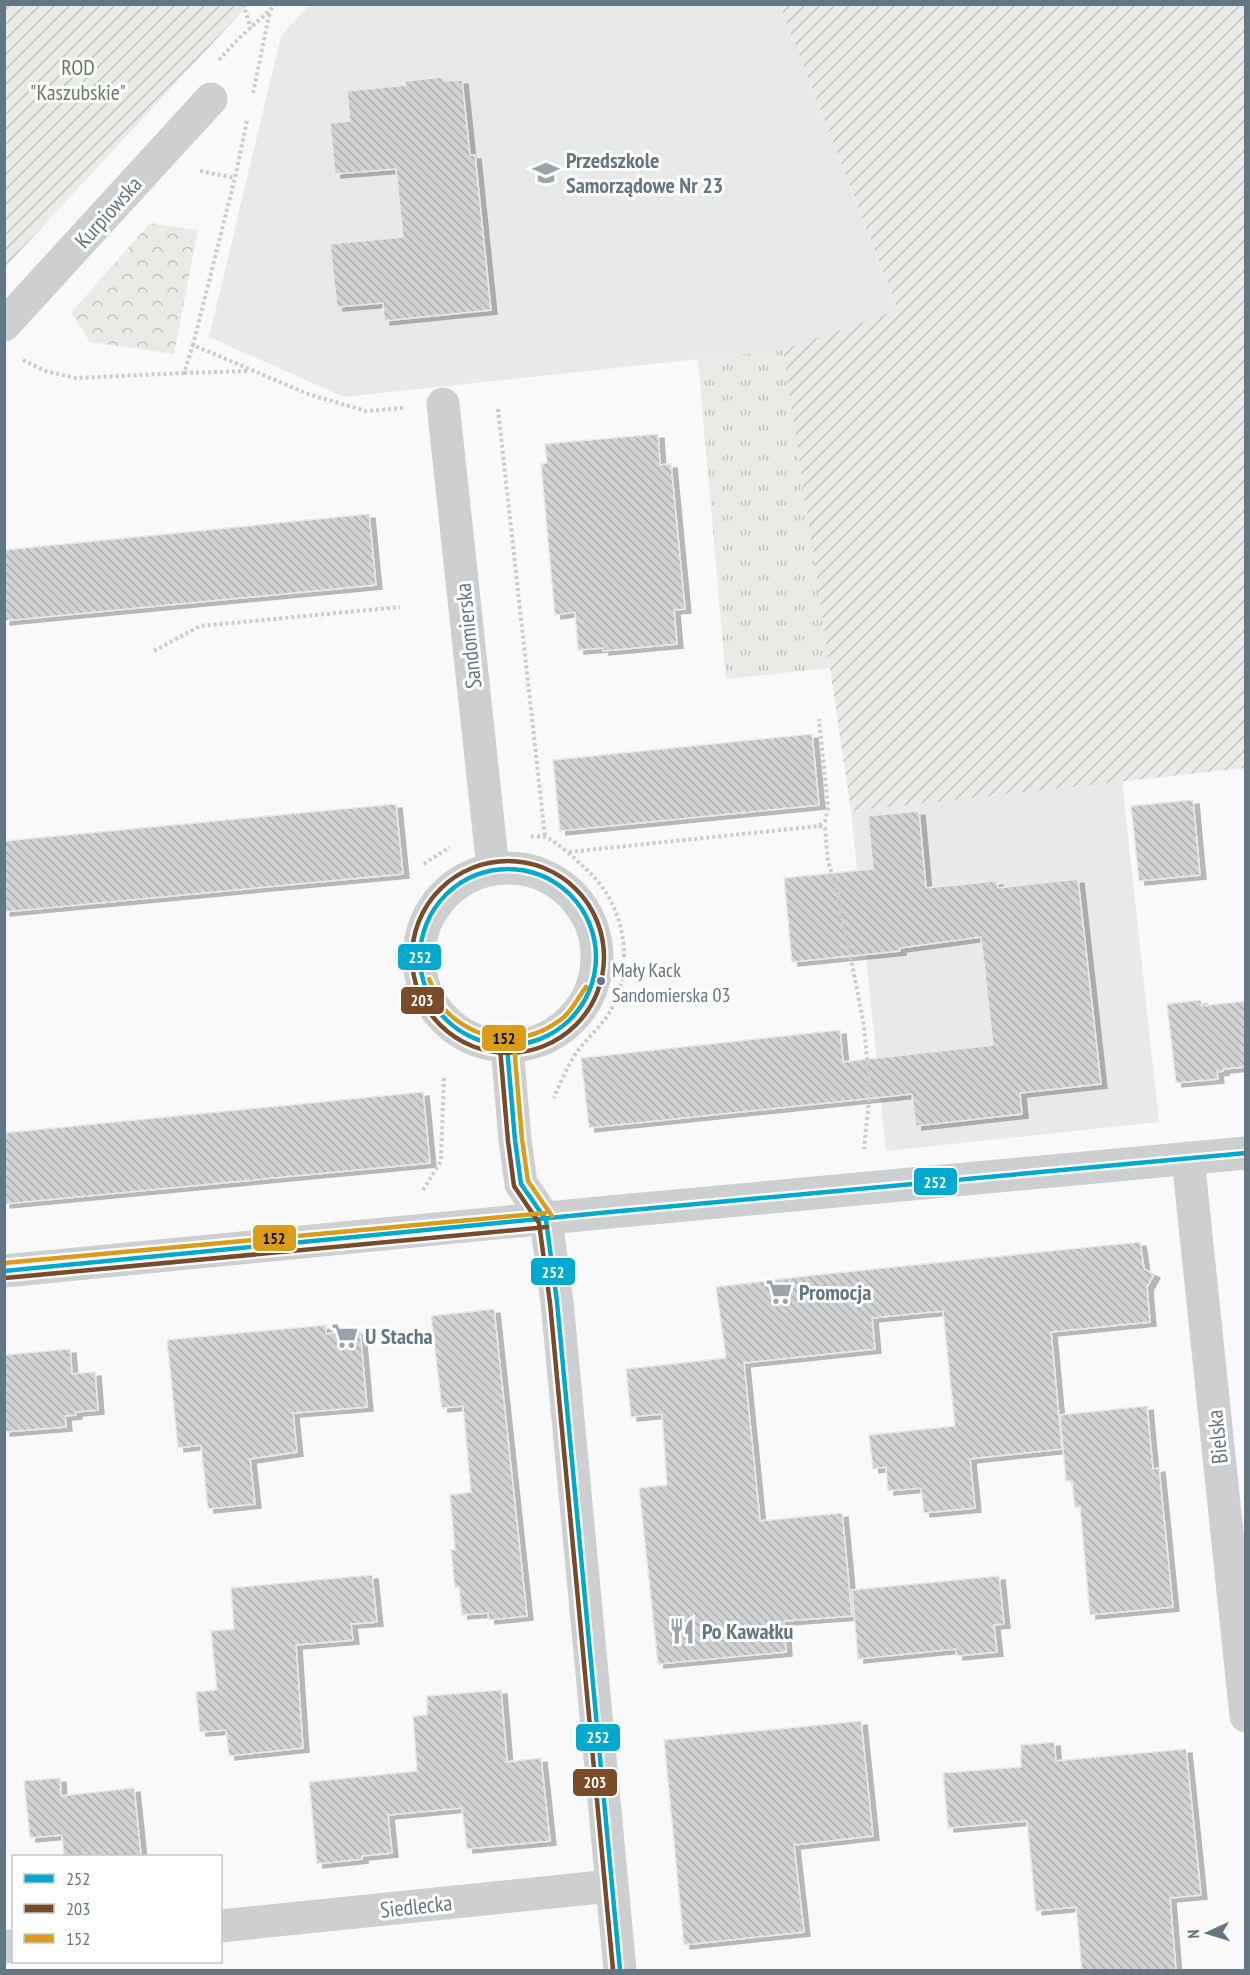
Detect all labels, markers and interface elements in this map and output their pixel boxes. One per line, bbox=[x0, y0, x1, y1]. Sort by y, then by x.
park label: ROD "Kaszubskie" bbox=[30, 53, 126, 106]
place label: Przedszkole Samorządowe Nr 23 bbox=[566, 146, 723, 199]
school or university icon: Przedszkole Samorządowe Nr 23 bbox=[531, 158, 561, 188]
street label: Kurpiowska bbox=[68, 170, 148, 254]
street label: Sandomierska bbox=[449, 582, 487, 690]
line badge: 252 bbox=[397, 943, 442, 971]
text: 252 bbox=[409, 947, 431, 967]
place label: Mały Kack Sandomierska 03 bbox=[612, 957, 731, 1008]
marker: Mały Kack Sandomierska 03 bbox=[595, 975, 607, 987]
line badge: 203 bbox=[400, 986, 445, 1015]
text: 203 bbox=[411, 990, 433, 1010]
line badge: 152 bbox=[481, 1024, 527, 1052]
text: 152 bbox=[493, 1028, 515, 1048]
line badge: 252 bbox=[913, 1167, 958, 1196]
text: 252 bbox=[924, 1172, 946, 1192]
line badge: 152 bbox=[252, 1224, 297, 1252]
text: 152 bbox=[263, 1228, 285, 1248]
line badge: 252 bbox=[530, 1257, 576, 1286]
text: 252 bbox=[542, 1262, 564, 1282]
supermarket icon: Promocja bbox=[764, 1277, 794, 1307]
place label: Promocja bbox=[799, 1278, 871, 1306]
supermarket icon: U Stacha bbox=[330, 1321, 360, 1351]
place label: U Stacha bbox=[365, 1322, 433, 1350]
street label: Bielska bbox=[1200, 1409, 1234, 1465]
restaurant icon: Po Kawałku bbox=[667, 1616, 697, 1646]
place label: Po Kawałku bbox=[702, 1617, 793, 1645]
line badge: 252 bbox=[575, 1723, 621, 1752]
text: 252 bbox=[587, 1727, 609, 1747]
line badge: 203 bbox=[572, 1768, 618, 1797]
text: 203 bbox=[584, 1772, 606, 1792]
legend bbox=[12, 1855, 222, 1963]
text: 252 bbox=[66, 1867, 90, 1890]
street label: Siedlecka bbox=[379, 1888, 453, 1924]
text: 203 bbox=[66, 1897, 90, 1920]
north arrow bbox=[1178, 1903, 1238, 1963]
text: 152 bbox=[66, 1927, 90, 1950]
text: N bbox=[1183, 1929, 1203, 1939]

